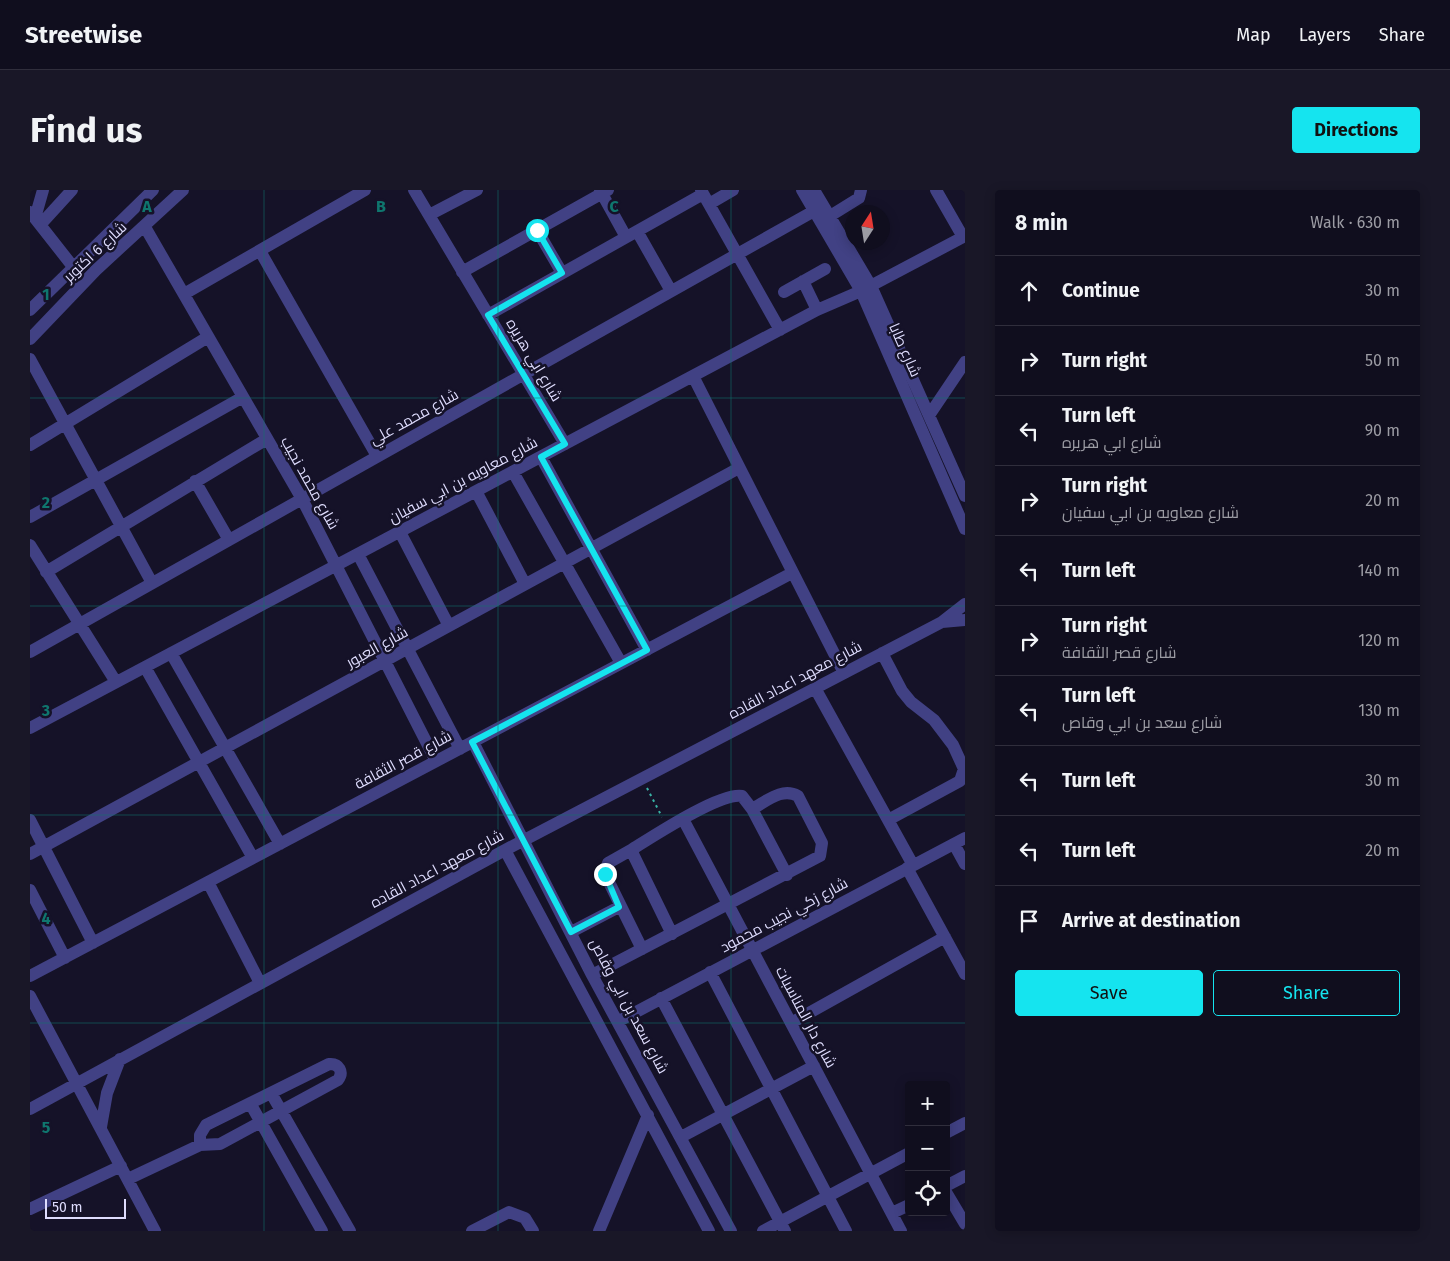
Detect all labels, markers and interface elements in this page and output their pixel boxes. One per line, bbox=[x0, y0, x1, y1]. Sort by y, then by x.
text: Streetwise bbox=[25, 21, 142, 49]
text: Map bbox=[1236, 24, 1271, 46]
text: Layers bbox=[1299, 24, 1351, 46]
text: Share bbox=[1379, 24, 1425, 46]
button: Directions bbox=[1292, 107, 1420, 153]
text: Find us bbox=[30, 109, 142, 151]
text: A bbox=[141, 197, 152, 216]
text: B bbox=[376, 197, 386, 216]
text: C bbox=[609, 197, 619, 216]
north arrow bbox=[845, 205, 890, 250]
text: 8 min bbox=[1015, 210, 1068, 236]
text: Walk · 630 m bbox=[1310, 213, 1400, 232]
street label: شارع 6 اكتوبر bbox=[59, 218, 132, 288]
route start bbox=[526, 219, 549, 242]
icon: ahead bbox=[1015, 277, 1043, 305]
text: Continue bbox=[1062, 279, 1140, 302]
text: 30 m bbox=[1365, 281, 1400, 300]
text: 1 bbox=[42, 285, 50, 304]
street label: شارع ابي هريره bbox=[500, 315, 566, 406]
street label: شارع طابا bbox=[883, 320, 925, 381]
icon: right bbox=[1015, 347, 1043, 375]
text: Turn right bbox=[1062, 349, 1147, 372]
text: 50 m bbox=[1365, 351, 1400, 370]
street label: شارع محمد علي bbox=[367, 385, 463, 451]
text: Turn left bbox=[1062, 404, 1136, 427]
icon: left bbox=[1015, 417, 1043, 445]
text: 90 m bbox=[1365, 421, 1400, 440]
street label: شارع محمد نجيب bbox=[275, 433, 343, 534]
street label: شارع معاويه بن ابي سفيان bbox=[385, 433, 542, 530]
text: شارع ابي هريره bbox=[1062, 433, 1161, 452]
text: Turn right bbox=[1062, 474, 1147, 497]
icon: right bbox=[1015, 487, 1043, 515]
text: 20 m bbox=[1365, 491, 1400, 510]
text: 2 bbox=[42, 493, 50, 512]
text: شارع معاويه بن ابي سفيان bbox=[1062, 503, 1239, 522]
icon: left bbox=[1015, 557, 1043, 585]
text: Turn left bbox=[1062, 559, 1136, 582]
text: 140 m bbox=[1358, 561, 1400, 580]
text: Turn right bbox=[1062, 614, 1147, 637]
street label: شارع العبور bbox=[342, 623, 412, 674]
icon: right bbox=[1015, 627, 1043, 655]
text: 120 m bbox=[1358, 631, 1400, 650]
street label: شارع معهد اعداد القاده bbox=[725, 637, 866, 725]
text: شارع قصر الثقافة bbox=[1062, 643, 1176, 662]
text: Turn left bbox=[1062, 684, 1136, 707]
icon: left bbox=[1015, 697, 1043, 725]
text: 3 bbox=[41, 701, 50, 720]
text: 130 m bbox=[1358, 701, 1400, 720]
text: شارع سعد بن ابي وقاص bbox=[1062, 713, 1222, 732]
street label: شارع قصر الثقافة bbox=[351, 727, 456, 795]
icon: left bbox=[1015, 767, 1043, 795]
text: Turn left bbox=[1062, 769, 1136, 792]
text: 30 m bbox=[1365, 771, 1400, 790]
street label: شارع معهد اعداد القاده bbox=[367, 826, 508, 914]
icon: left bbox=[1015, 837, 1043, 865]
text: Turn left bbox=[1062, 839, 1136, 862]
text: 20 m bbox=[1365, 841, 1400, 860]
route end bbox=[594, 863, 617, 886]
street label: شارع زكي نجيب محمود bbox=[717, 874, 852, 959]
icon: arrive bbox=[1015, 907, 1043, 935]
text: 4 bbox=[41, 909, 51, 928]
text: Arrive at destination bbox=[1062, 909, 1241, 932]
street label: شارع سعد بن ابي وقاص bbox=[583, 935, 672, 1078]
street label: شارع دار المناسبات bbox=[770, 963, 840, 1072]
button: Save bbox=[1015, 970, 1203, 1016]
button: Share bbox=[1213, 970, 1400, 1016]
map controls bbox=[905, 1081, 950, 1216]
button: + bbox=[905, 1081, 950, 1126]
text: 5 bbox=[42, 1118, 51, 1137]
button: − bbox=[905, 1126, 950, 1171]
button: locate bbox=[905, 1171, 950, 1216]
scale bar bbox=[45, 1196, 126, 1219]
text: 50 m bbox=[52, 1199, 83, 1216]

